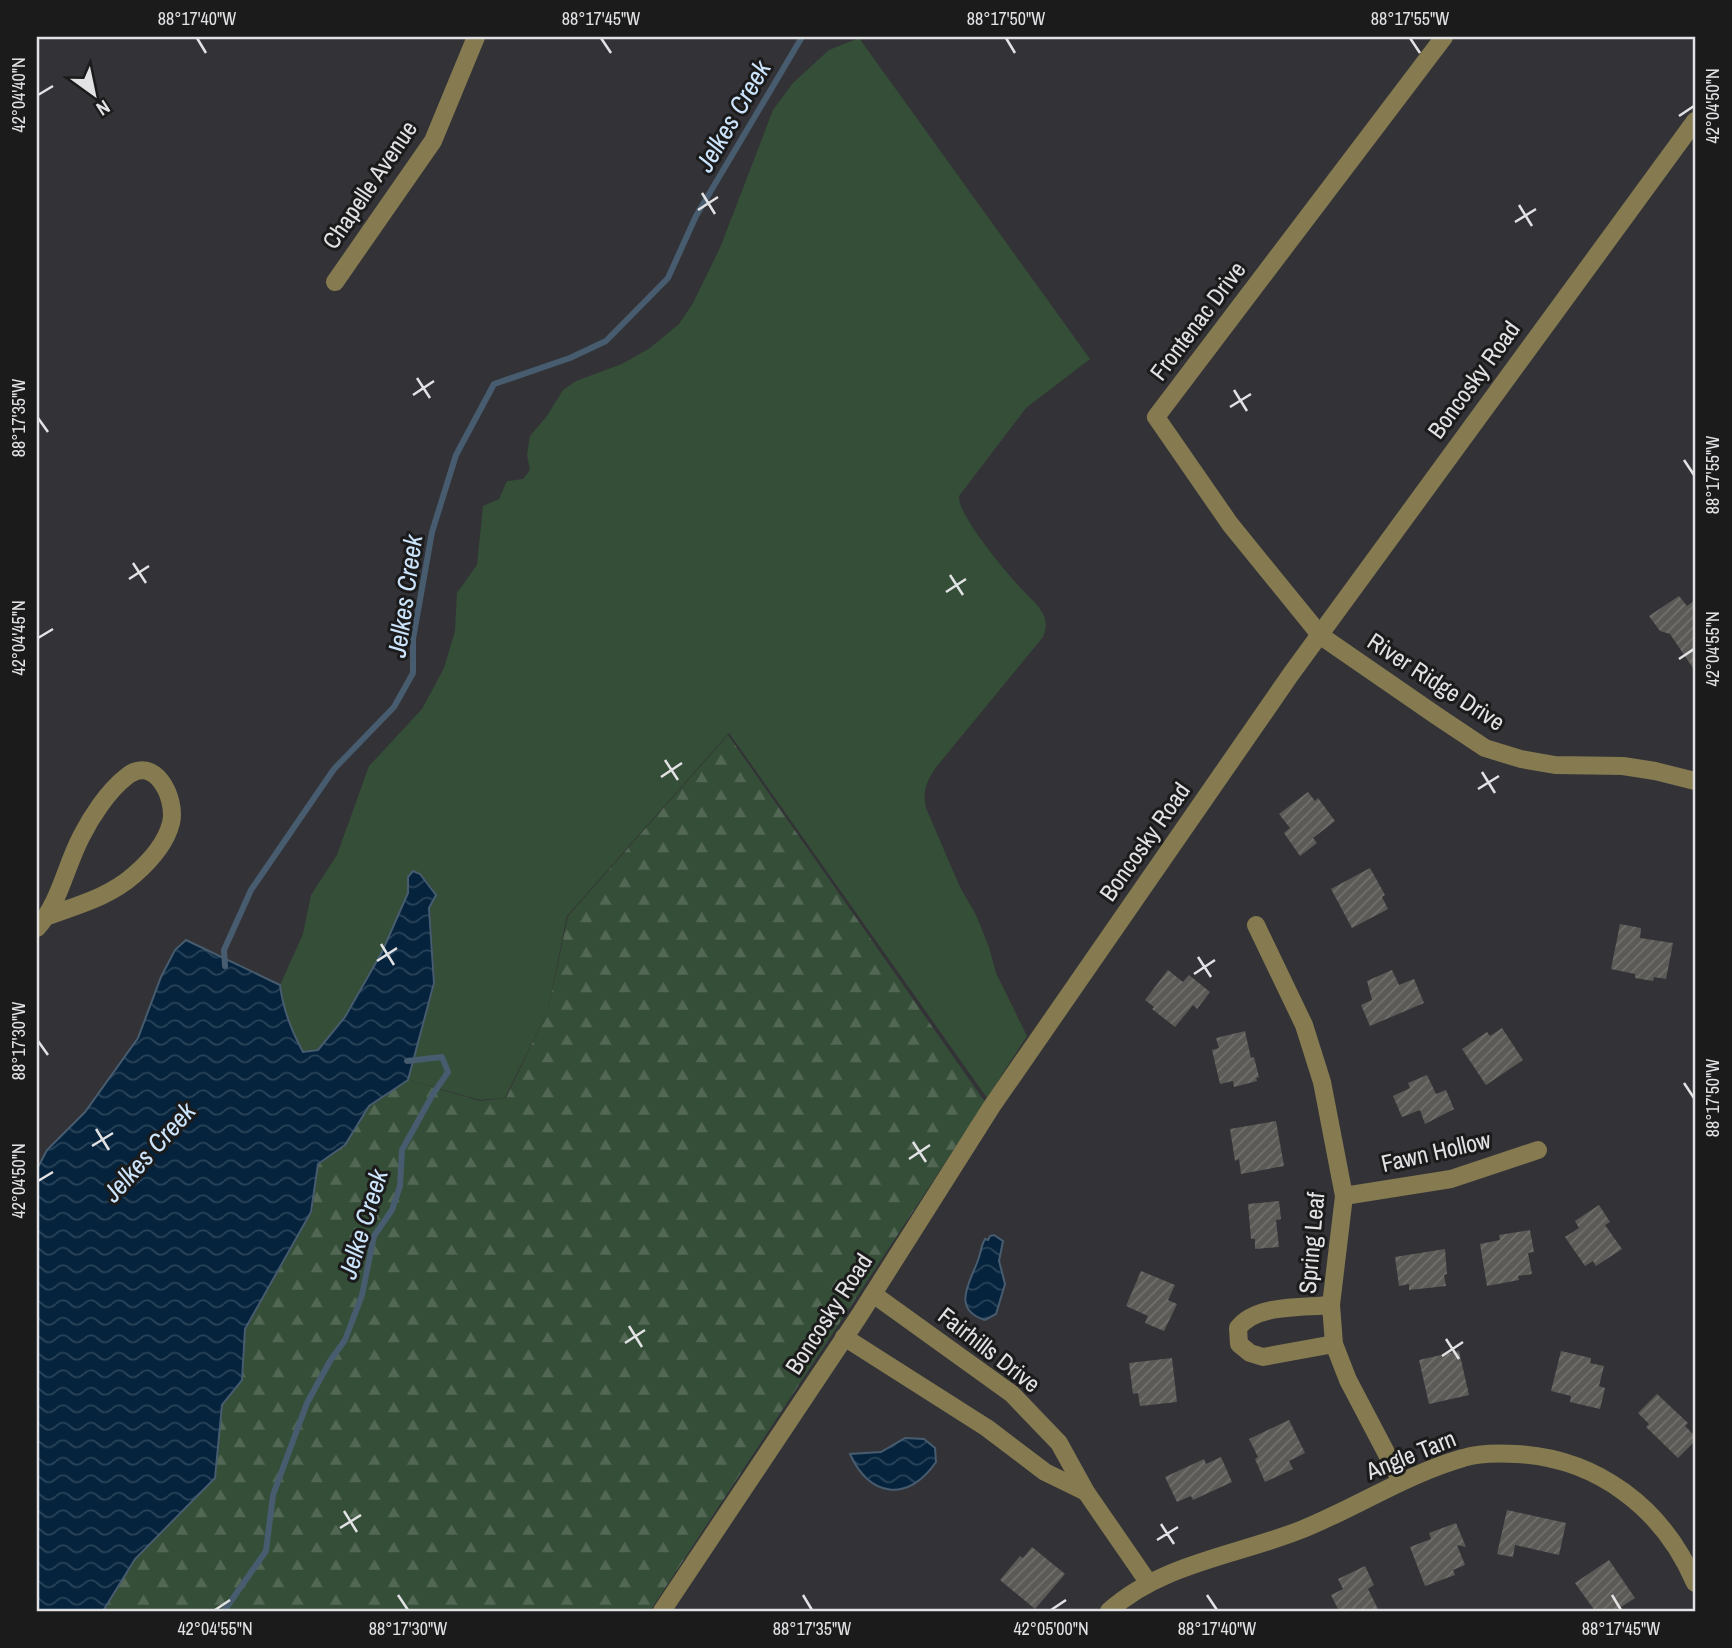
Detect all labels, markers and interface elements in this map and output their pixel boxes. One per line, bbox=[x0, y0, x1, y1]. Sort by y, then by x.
text: 88°17'40"W bbox=[158, 6, 236, 31]
text: 88°17'45"W bbox=[562, 6, 640, 31]
text: 88°17'50"W bbox=[967, 6, 1045, 31]
text: 88°17'55"W bbox=[1371, 6, 1449, 31]
water label: Jelkes Creek bbox=[686, 52, 779, 179]
text: 42°04'40"N bbox=[6, 57, 31, 133]
north arrow bbox=[60, 60, 130, 130]
text: 42°04'50"N bbox=[1700, 68, 1725, 144]
text: N bbox=[91, 94, 115, 122]
street label: Chapelle Avenue bbox=[314, 114, 424, 255]
street label: Frontenac Drive bbox=[1142, 254, 1252, 386]
street label: Boncosky Road bbox=[1420, 314, 1527, 445]
text: 88°17'35"W bbox=[6, 379, 31, 457]
text: 88°17'55"W bbox=[1700, 436, 1725, 514]
water label: Jelkes Creek bbox=[378, 531, 431, 660]
text: 42°04'45"N bbox=[6, 600, 31, 676]
text: 42°04'55"N bbox=[1700, 611, 1725, 687]
street label: River Ridge Drive bbox=[1362, 625, 1511, 737]
street label: Boncosky Road bbox=[1092, 776, 1197, 907]
text: 88°17'30"W bbox=[6, 1002, 31, 1080]
text: 88°17'50"W bbox=[1700, 1059, 1725, 1137]
water label: Jelkes Creek bbox=[94, 1093, 204, 1210]
street label: Fawn Hollow bbox=[1378, 1123, 1495, 1179]
text: 42°04'50"N bbox=[6, 1143, 31, 1219]
water label: Jelke Creek bbox=[329, 1164, 396, 1284]
street label: Spring Leaf bbox=[1291, 1190, 1331, 1295]
street label: Boncosky Road bbox=[777, 1247, 879, 1380]
street label: Fairhills Drive bbox=[932, 1299, 1047, 1399]
street label: Angle Tarn bbox=[1360, 1422, 1460, 1487]
text: 42°04'55"N bbox=[177, 1616, 253, 1641]
text: 88°17'30"W bbox=[369, 1616, 447, 1641]
text: 88°17'35"W bbox=[773, 1616, 851, 1641]
text: 42°05'00"N bbox=[1013, 1616, 1089, 1641]
text: 88°17'40"W bbox=[1178, 1616, 1256, 1641]
text: 88°17'45"W bbox=[1582, 1616, 1660, 1641]

